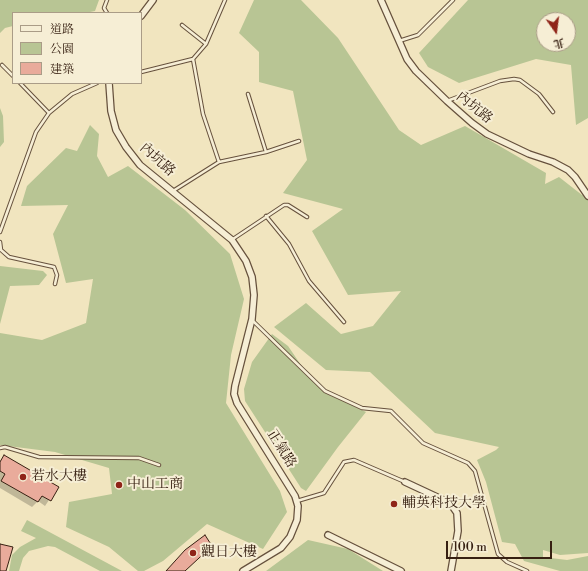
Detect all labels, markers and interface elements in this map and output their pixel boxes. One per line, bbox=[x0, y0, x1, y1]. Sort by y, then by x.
legend bbox=[12, 12, 142, 84]
north arrow bbox=[536, 12, 576, 52]
text: 道路 bbox=[50, 22, 74, 37]
text: 北 bbox=[552, 35, 566, 51]
text: 公園 bbox=[50, 42, 74, 57]
text: 建築 bbox=[50, 62, 74, 77]
street label: 內坑路 bbox=[452, 88, 496, 128]
street label: 內坑路 bbox=[136, 140, 178, 180]
street label: 正氣路 bbox=[263, 427, 299, 471]
place label: 若水大樓 bbox=[31, 469, 87, 485]
marker: 若水大樓 bbox=[18, 472, 28, 482]
place label: 中山工商 bbox=[127, 477, 183, 493]
marker: 中山工商 bbox=[114, 480, 124, 490]
place label: 輔英科技大學 bbox=[402, 496, 486, 512]
marker: 輔英科技大學 bbox=[389, 499, 399, 509]
scale bar bbox=[448, 533, 554, 559]
text: 100 m bbox=[453, 540, 487, 555]
place label: 觀日大樓 bbox=[201, 545, 257, 561]
marker: 觀日大樓 bbox=[188, 548, 198, 558]

